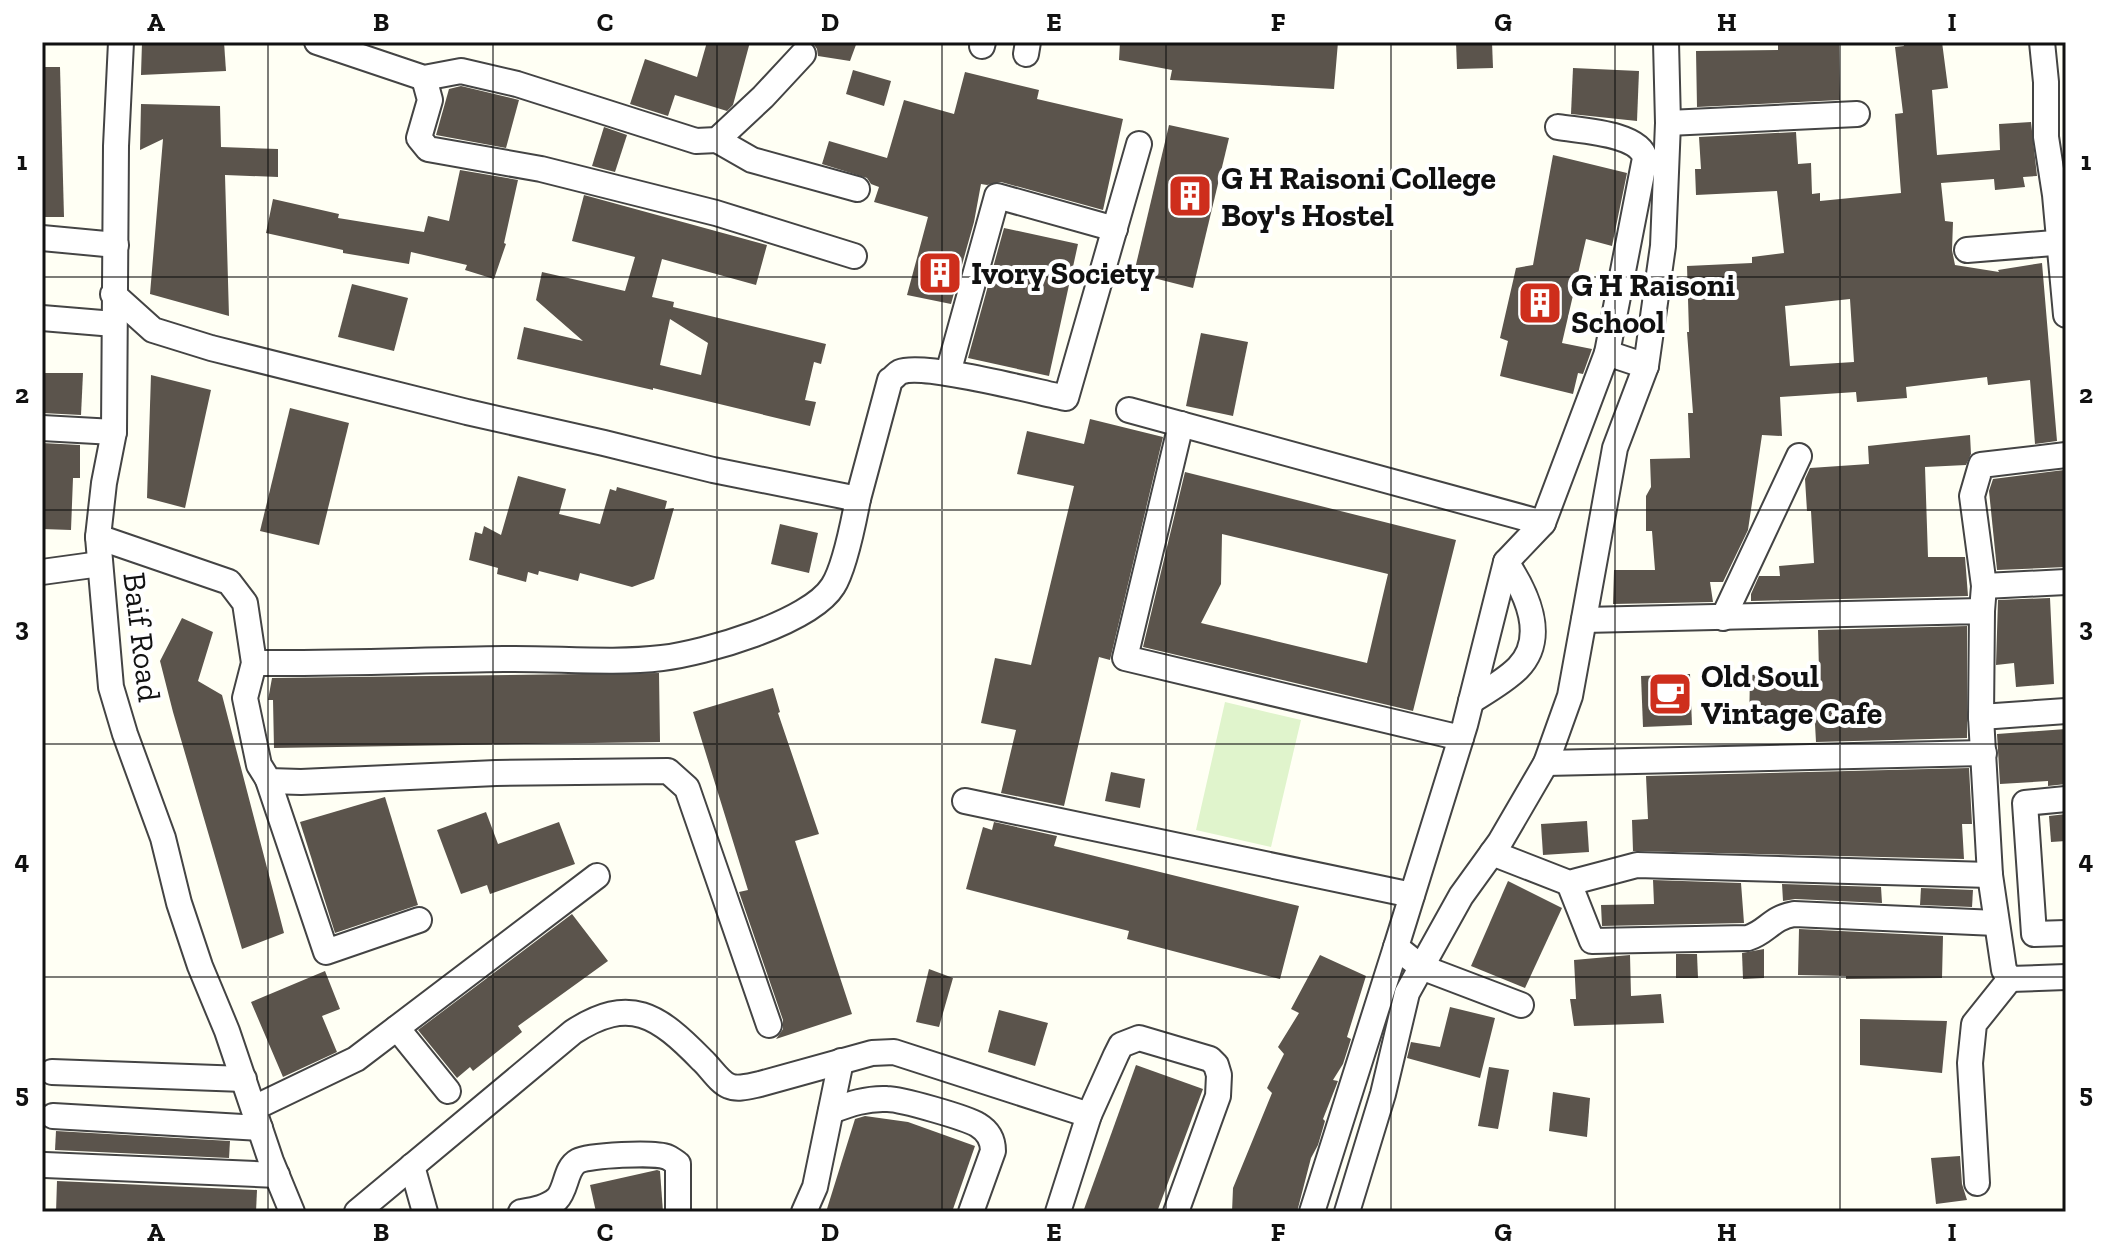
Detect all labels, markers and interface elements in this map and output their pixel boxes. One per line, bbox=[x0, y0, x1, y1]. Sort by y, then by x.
text: A bbox=[147, 6, 165, 38]
text: B bbox=[373, 6, 389, 38]
text: C bbox=[597, 6, 613, 38]
text: D bbox=[821, 6, 839, 38]
text: E bbox=[1046, 6, 1062, 38]
text: F bbox=[1271, 6, 1286, 38]
text: G bbox=[1494, 6, 1512, 38]
text: H bbox=[1717, 6, 1737, 38]
text: I bbox=[1947, 6, 1957, 38]
text: 1 bbox=[17, 145, 28, 177]
text: 1 bbox=[2081, 145, 2092, 177]
place label: G H Raisoni College Boy's Hostel bbox=[1221, 159, 1496, 234]
building icon: G H Raisoni College Boy's Hostel bbox=[1166, 172, 1214, 220]
building icon: Ivory Society bbox=[916, 249, 964, 297]
place label: Ivory Society bbox=[971, 254, 1155, 292]
place label: G H Raisoni School bbox=[1571, 266, 1735, 341]
building icon: G H Raisoni School bbox=[1516, 279, 1564, 327]
text: 2 bbox=[15, 378, 29, 410]
text: 2 bbox=[2079, 378, 2093, 410]
street label: Baif Road bbox=[115, 570, 169, 704]
text: 3 bbox=[15, 611, 29, 643]
text: 3 bbox=[2079, 611, 2093, 643]
place label: Old Soul Vintage Cafe bbox=[1701, 657, 1882, 732]
cafe icon: Old Soul Vintage Cafe bbox=[1646, 670, 1694, 718]
text: 4 bbox=[15, 844, 30, 876]
text: 4 bbox=[2079, 844, 2094, 876]
text: 5 bbox=[15, 1077, 29, 1109]
text: 5 bbox=[2079, 1077, 2093, 1109]
text: A bbox=[147, 1216, 165, 1248]
text: B bbox=[373, 1216, 389, 1248]
text: C bbox=[597, 1216, 613, 1248]
text: D bbox=[821, 1216, 839, 1248]
text: E bbox=[1046, 1216, 1062, 1248]
text: F bbox=[1271, 1216, 1286, 1248]
text: G bbox=[1494, 1216, 1512, 1248]
text: H bbox=[1717, 1216, 1737, 1248]
text: I bbox=[1947, 1216, 1957, 1248]

